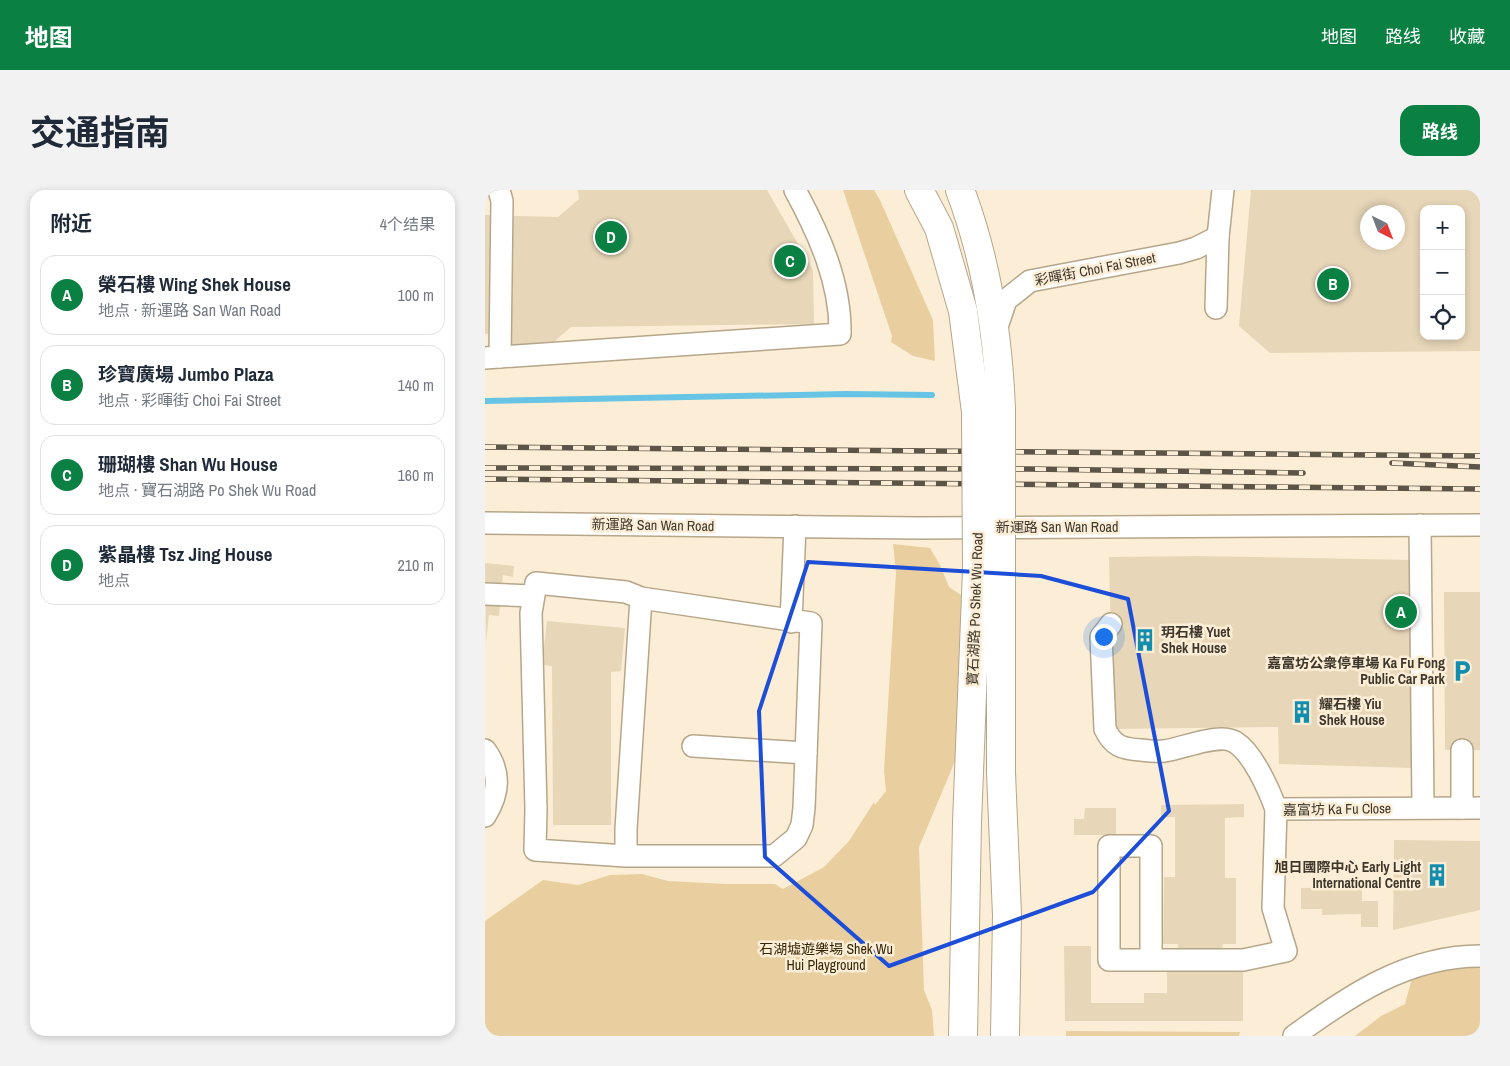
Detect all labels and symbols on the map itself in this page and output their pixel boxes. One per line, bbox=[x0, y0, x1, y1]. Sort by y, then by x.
north arrow bbox=[1360, 205, 1405, 250]
pin: D bbox=[595, 218, 627, 256]
pin: C bbox=[774, 242, 806, 280]
street label: 彩暉街 Choi Fai Street bbox=[1033, 248, 1157, 290]
pin: B bbox=[1317, 265, 1349, 303]
street label: 新運路 San Wan Road bbox=[592, 515, 714, 535]
street label: 新運路 San Wan Road bbox=[996, 518, 1118, 536]
street label: 寶石湖路 Po Shek Wu Road bbox=[963, 532, 987, 686]
pin: A bbox=[1385, 593, 1417, 631]
place label: 玥石樓 Yuet Shek House bbox=[1161, 623, 1231, 657]
your location bbox=[1091, 624, 1117, 650]
building icon: 玥石樓 Yuet Shek House bbox=[1132, 627, 1158, 653]
place label: 嘉富坊公衆停車場 Ka Fu Fong Public Car Park bbox=[1267, 654, 1446, 688]
parking icon: 嘉富坊公衆停車場 Ka Fu Fong Public Car Park bbox=[1449, 658, 1475, 684]
place label: 耀石樓 Yiu Shek House bbox=[1319, 695, 1385, 729]
building icon: 耀石樓 Yiu Shek House bbox=[1289, 699, 1315, 725]
street label: 嘉富坊 Ka Fu Close bbox=[1283, 799, 1391, 819]
place label: 旭日國際中心 Early Light International Centre bbox=[1274, 858, 1421, 892]
building icon: 旭日國際中心 Early Light International Centre bbox=[1424, 862, 1450, 888]
park label: 石湖墟遊樂場 Shek Wu Hui Playground bbox=[759, 940, 893, 974]

